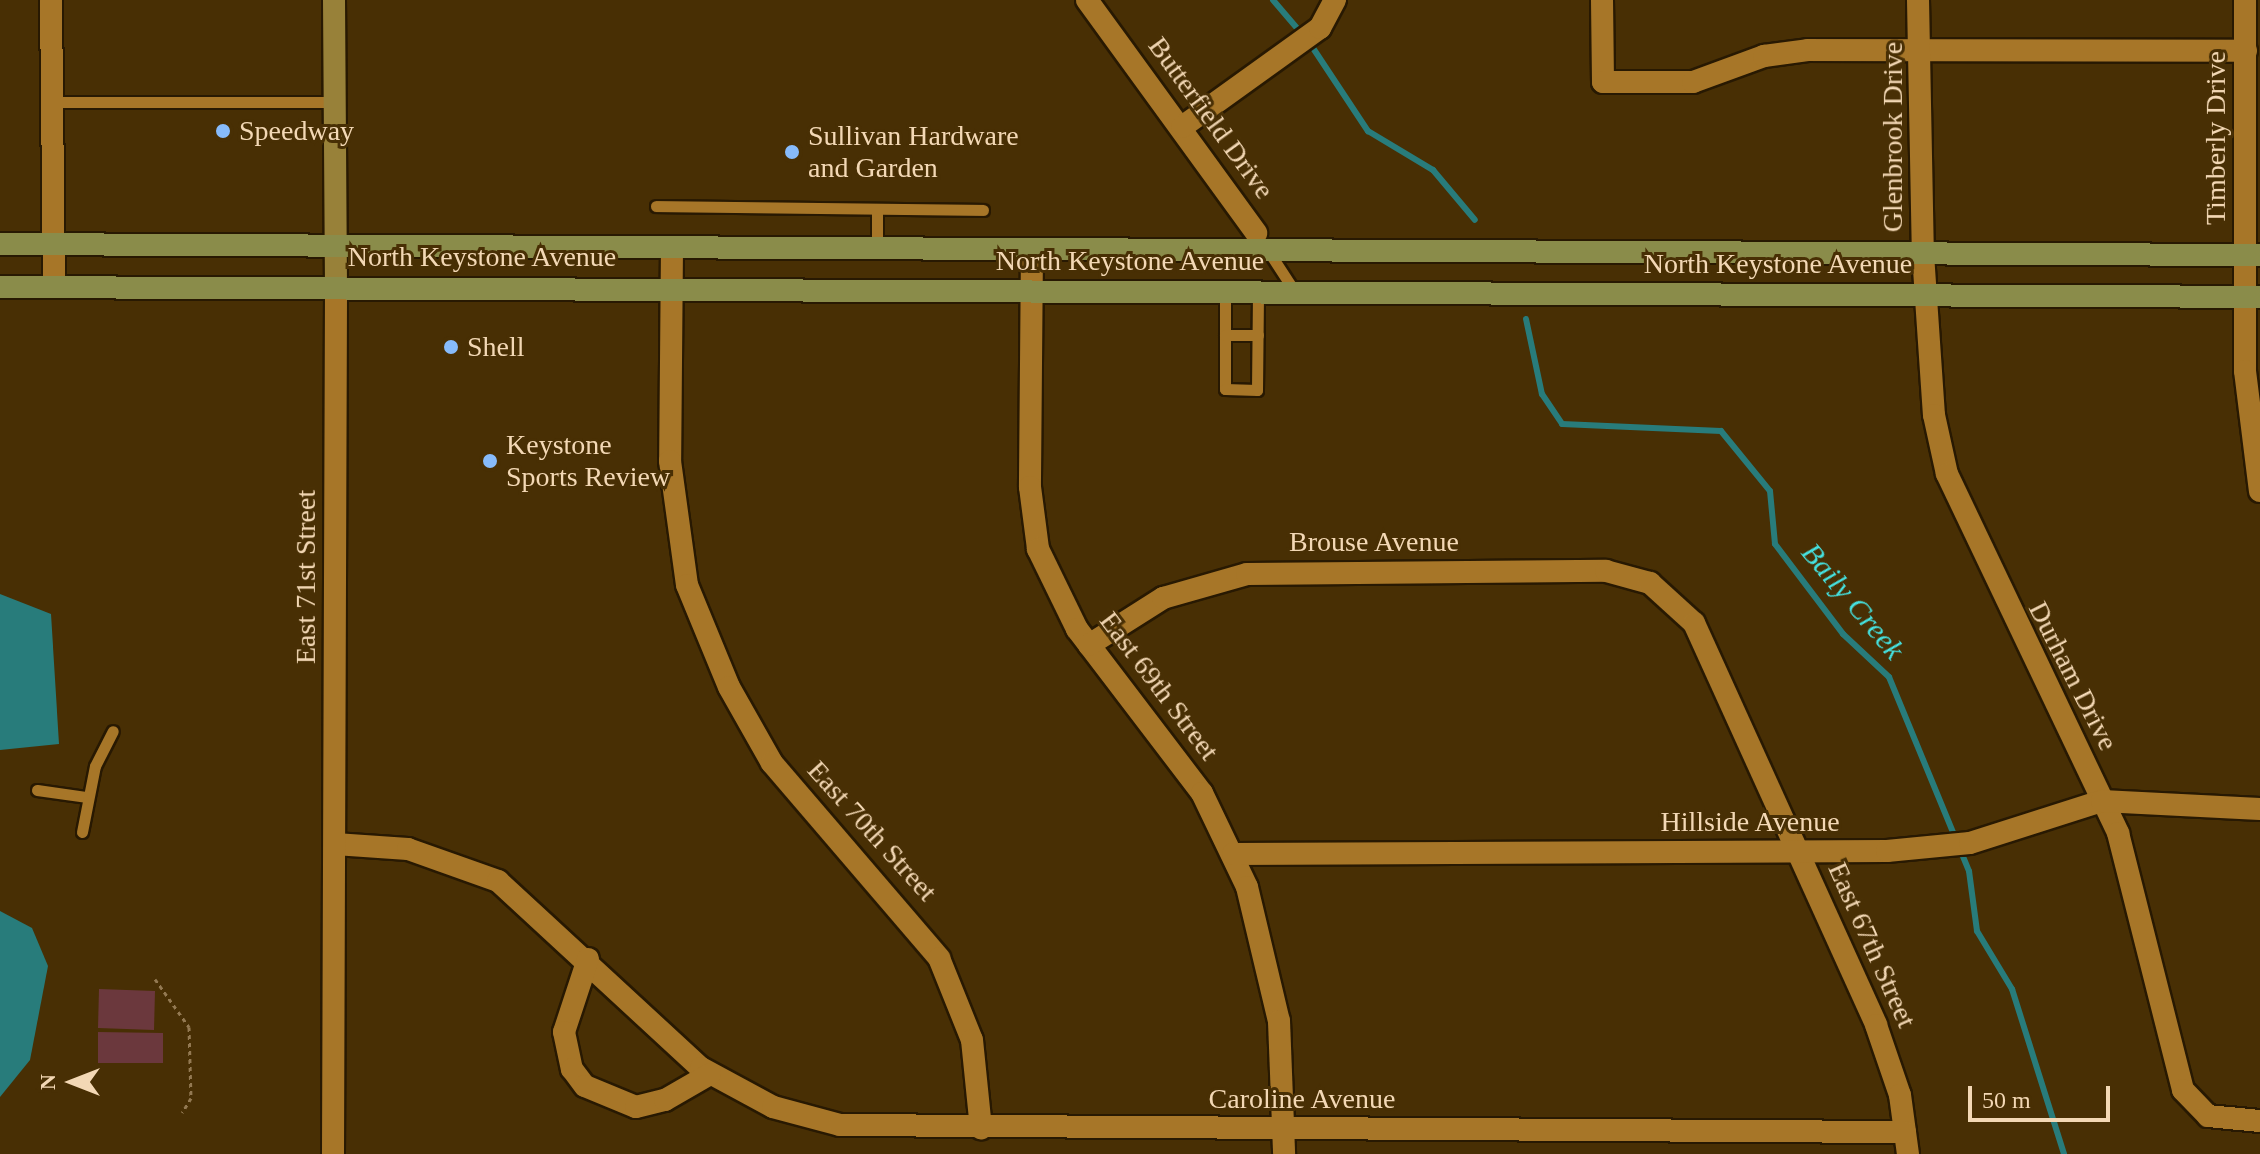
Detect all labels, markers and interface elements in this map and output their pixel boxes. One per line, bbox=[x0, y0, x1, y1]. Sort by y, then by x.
street label: Butterfield Drive bbox=[1141, 30, 1281, 206]
street label: Glenbrook Drive bbox=[1876, 42, 1910, 232]
street label: Timberly Drive bbox=[2199, 51, 2233, 225]
place label: Speedway bbox=[239, 114, 354, 148]
place label: Sullivan Hardware and Garden bbox=[808, 119, 1019, 185]
marker: Speedway bbox=[214, 122, 232, 140]
marker: Sullivan Hardware and Garden bbox=[783, 143, 801, 161]
street label: North Keystone Avenue bbox=[347, 240, 617, 274]
street label: North Keystone Avenue bbox=[995, 244, 1265, 278]
street label: North Keystone Avenue bbox=[1643, 247, 1913, 281]
place label: Shell bbox=[467, 330, 525, 364]
marker: Shell bbox=[442, 338, 460, 356]
place label: Keystone Sports Review bbox=[506, 428, 670, 494]
marker: Keystone Sports Review bbox=[481, 452, 499, 470]
street label: East 71st Street bbox=[289, 490, 323, 664]
street label: Brouse Avenue bbox=[1288, 525, 1460, 559]
water label: Baily Creek bbox=[1794, 535, 1912, 667]
street label: Durham Drive bbox=[2021, 596, 2125, 756]
street label: East 69th Street bbox=[1092, 605, 1226, 767]
street label: East 70th Street bbox=[800, 754, 944, 908]
street label: Hillside Avenue bbox=[1660, 805, 1840, 839]
street label: East 67th Street bbox=[1821, 857, 1923, 1033]
north arrow bbox=[32, 1042, 112, 1122]
scale bar bbox=[1972, 1070, 2114, 1120]
text: N bbox=[35, 1074, 60, 1090]
street label: Caroline Avenue bbox=[1208, 1082, 1396, 1116]
text: 50 m bbox=[1982, 1087, 2031, 1113]

